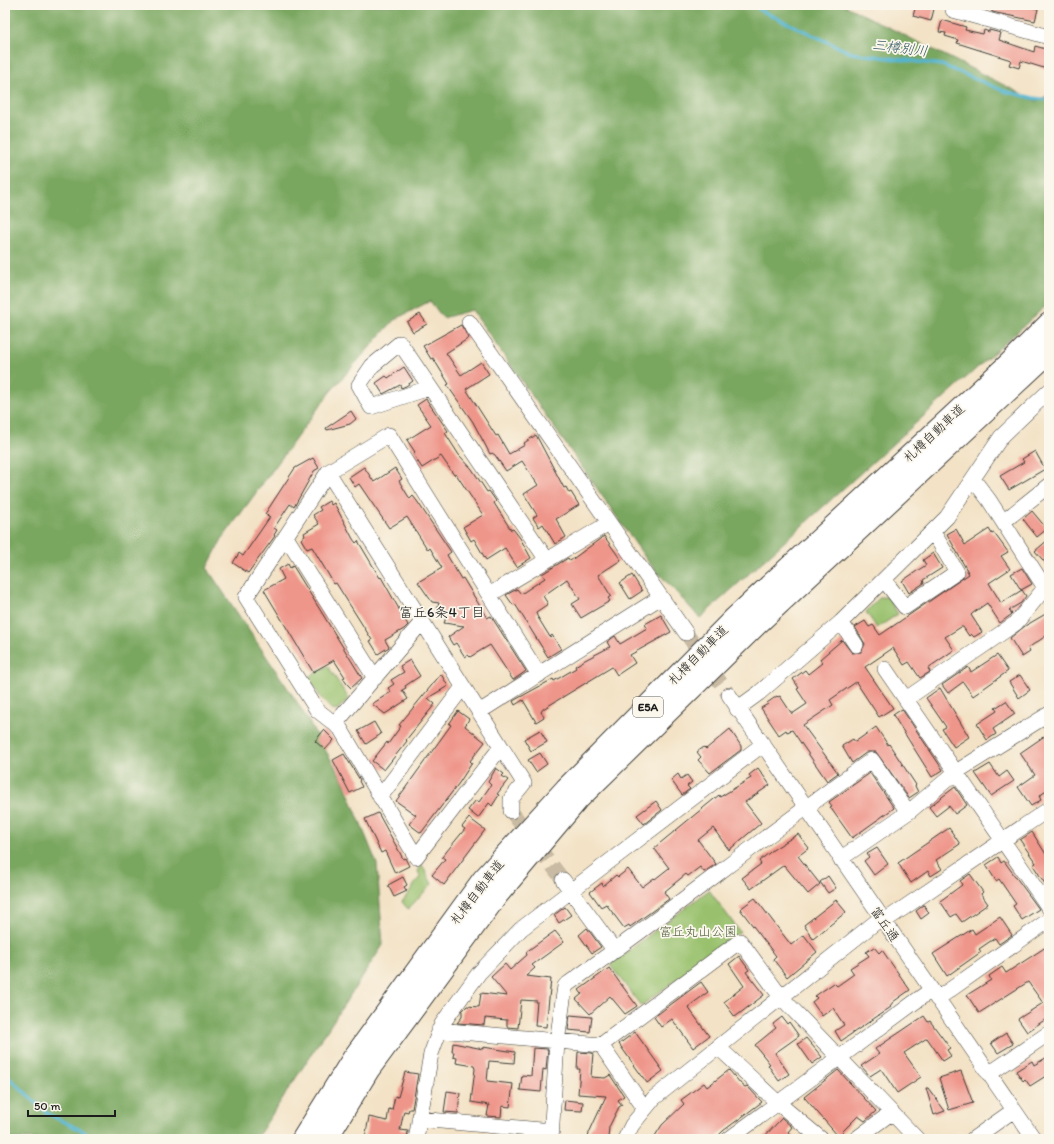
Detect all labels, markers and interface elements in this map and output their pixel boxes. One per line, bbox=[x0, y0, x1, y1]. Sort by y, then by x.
water label: 三樽別川 bbox=[871, 36, 929, 60]
street label: 札樽自動車道 bbox=[900, 401, 968, 465]
district label: 富丘6条4丁目 bbox=[399, 604, 485, 621]
street label: 札樽自動車道 bbox=[665, 622, 731, 688]
road number: E5A bbox=[633, 697, 663, 717]
street label: 札樽自動車道 bbox=[447, 857, 507, 927]
street label: 富丘通 bbox=[868, 904, 902, 944]
park label: 富丘丸山公園 bbox=[659, 924, 737, 939]
scale bar bbox=[28, 1092, 115, 1118]
text: 50 m bbox=[34, 1099, 60, 1113]

